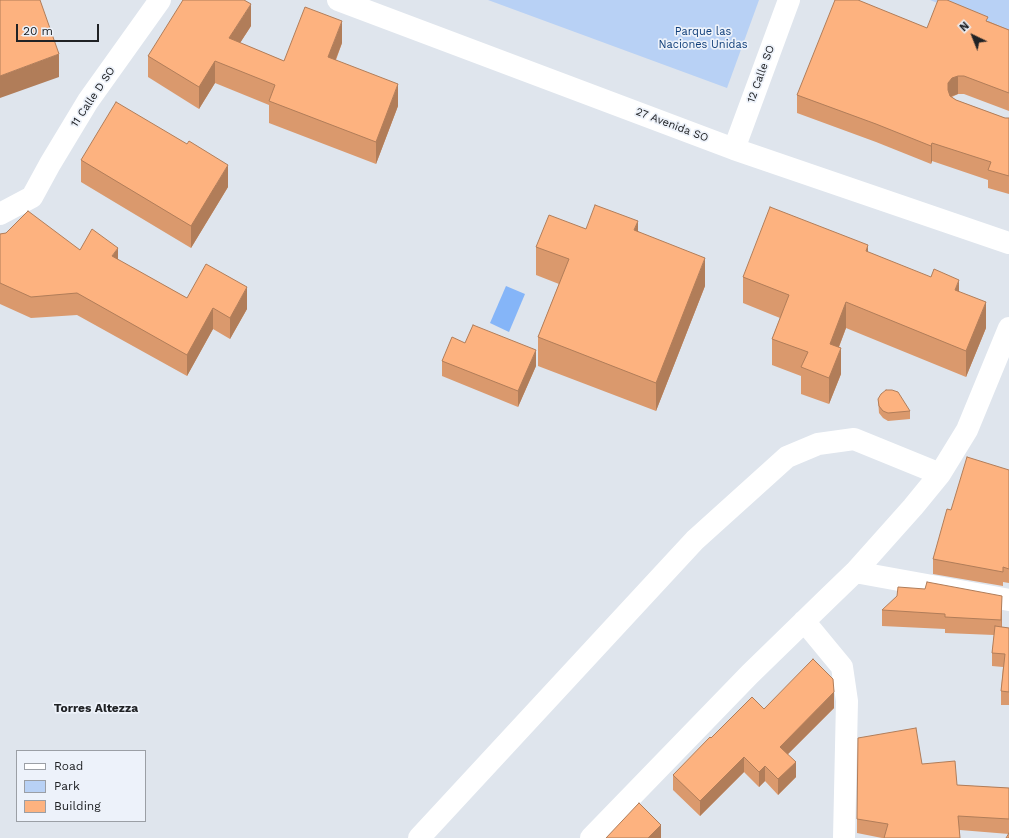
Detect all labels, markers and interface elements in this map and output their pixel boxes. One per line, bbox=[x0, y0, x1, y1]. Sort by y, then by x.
scale bar bbox=[18, 16, 101, 42]
north arrow bbox=[953, 16, 993, 56]
text: N bbox=[957, 19, 972, 34]
text: 20 m bbox=[23, 24, 53, 38]
park label: Parque las Naciones Unidas bbox=[658, 25, 748, 51]
street label: 12 Calle SO bbox=[744, 43, 778, 105]
street label: 11 Calle D SO bbox=[68, 64, 118, 130]
street label: 27 Avenida SO bbox=[634, 105, 710, 145]
district label: Torres Altezza bbox=[54, 701, 138, 715]
legend bbox=[16, 750, 146, 822]
text: Road bbox=[54, 759, 83, 773]
text: Park bbox=[54, 779, 80, 793]
text: Building bbox=[54, 799, 101, 813]

